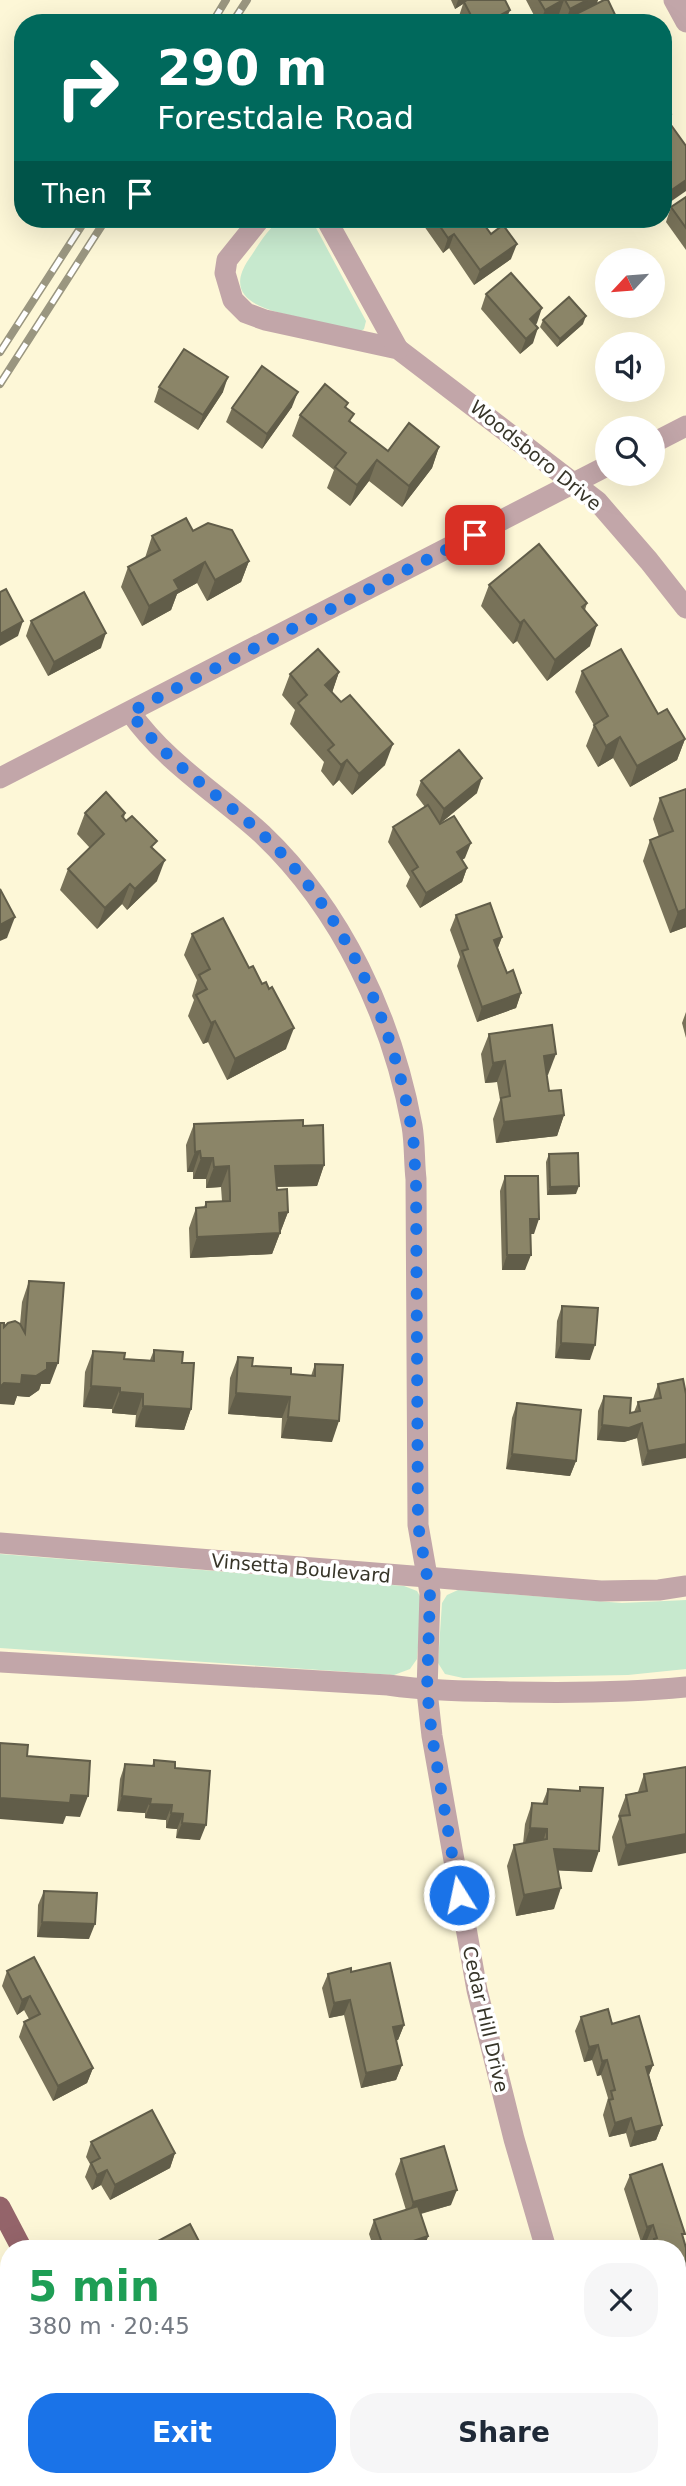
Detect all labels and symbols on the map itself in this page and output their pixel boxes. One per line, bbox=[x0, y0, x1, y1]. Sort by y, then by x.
north arrow bbox=[595, 248, 665, 318]
street label: Woodsboro Drive bbox=[466, 395, 606, 515]
pin bbox=[445, 505, 505, 565]
street label: Vinsetta Boulevard bbox=[210, 1549, 392, 1587]
position arrow bbox=[422, 1858, 496, 1932]
street label: Cedar Hill Drive bbox=[458, 1944, 514, 2094]

